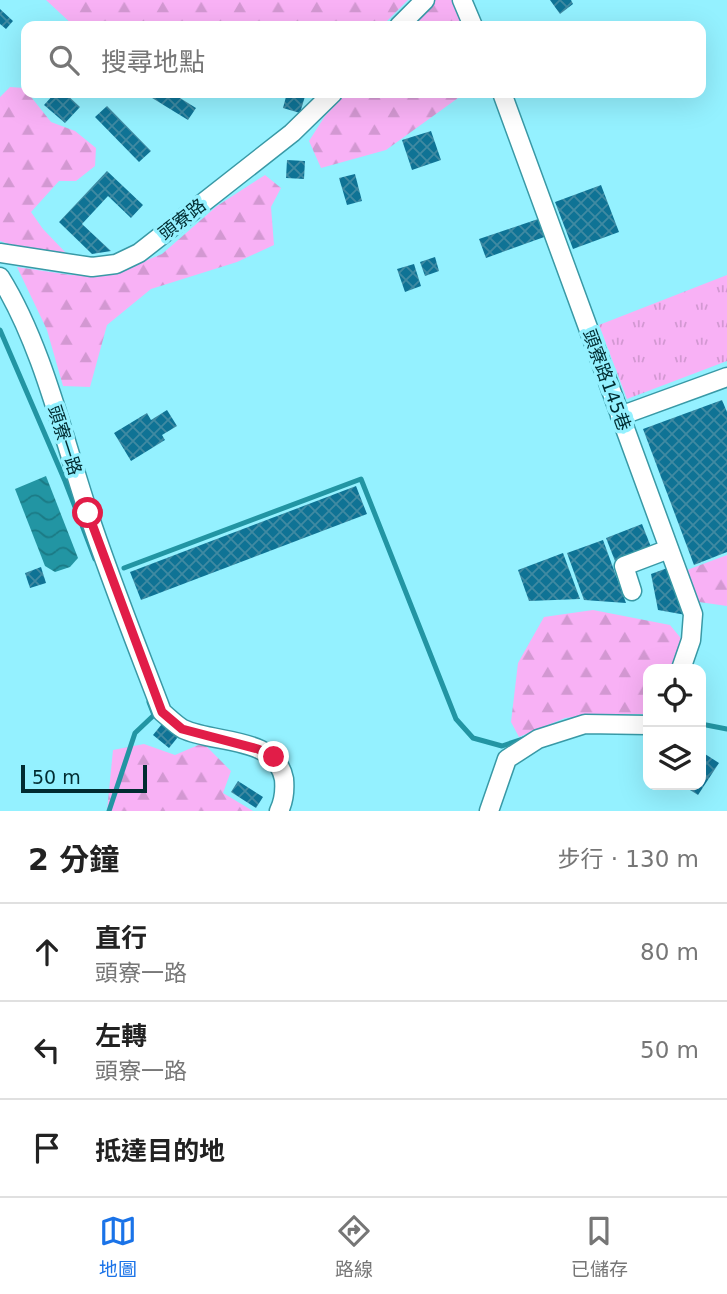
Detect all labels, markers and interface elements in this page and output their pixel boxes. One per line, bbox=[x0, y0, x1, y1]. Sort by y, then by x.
search box bbox=[21, 21, 706, 98]
icon: search bbox=[45, 41, 83, 79]
text: 搜尋地點 bbox=[101, 47, 205, 77]
street label: 頭寮路 bbox=[154, 194, 210, 244]
street label: 頭寮路145巷 bbox=[579, 326, 635, 434]
street label: 頭寮一路 bbox=[44, 403, 86, 477]
route start bbox=[72, 497, 103, 528]
map controls bbox=[643, 664, 706, 790]
button: locate bbox=[643, 664, 706, 727]
button: layers bbox=[643, 727, 706, 790]
route end bbox=[258, 741, 289, 772]
scale bar bbox=[21, 762, 147, 794]
text: 50 m bbox=[32, 766, 81, 788]
text: 2 分鐘 bbox=[28, 842, 119, 877]
text: 步行 · 130 m bbox=[557, 846, 699, 872]
text: 直行 bbox=[95, 923, 147, 953]
icon: ahead bbox=[28, 933, 66, 971]
text: 80 m bbox=[640, 939, 699, 965]
text: 頭寮一路 bbox=[95, 960, 187, 986]
text: 左轉 bbox=[95, 1021, 147, 1051]
icon: left bbox=[28, 1031, 66, 1069]
text: 50 m bbox=[640, 1037, 699, 1063]
text: 頭寮一路 bbox=[95, 1058, 187, 1084]
icon: arrive bbox=[28, 1129, 66, 1167]
text: 抵達目的地 bbox=[95, 1136, 225, 1166]
tab: 地圖 bbox=[99, 1212, 137, 1281]
tab: 路線 bbox=[335, 1212, 373, 1281]
tab: 已儲存 bbox=[571, 1212, 628, 1281]

